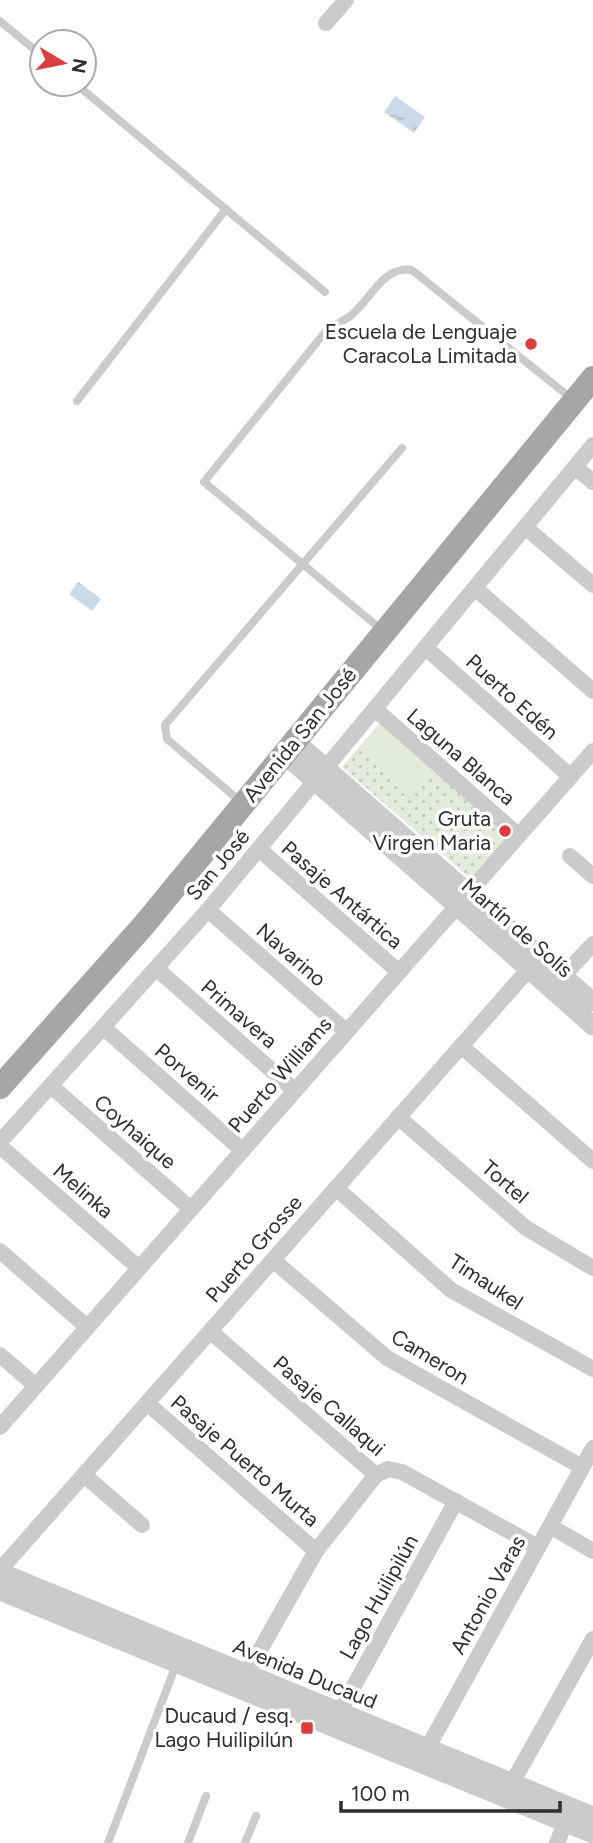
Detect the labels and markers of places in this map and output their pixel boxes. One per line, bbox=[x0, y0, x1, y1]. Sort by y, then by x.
place label: Escuela de Lenguaje CaracoLa Limitada bbox=[325, 319, 517, 368]
marker: Escuela de Lenguaje CaracoLa Limitada bbox=[523, 336, 539, 352]
place label: Gruta Virgen Maria bbox=[373, 806, 491, 855]
marker: Gruta Virgen Maria bbox=[497, 823, 513, 839]
place label: Ducaud / esq. Lago Huilipilún bbox=[154, 1703, 293, 1752]
marker: Ducaud / esq. Lago Huilipilún bbox=[299, 1720, 315, 1736]

